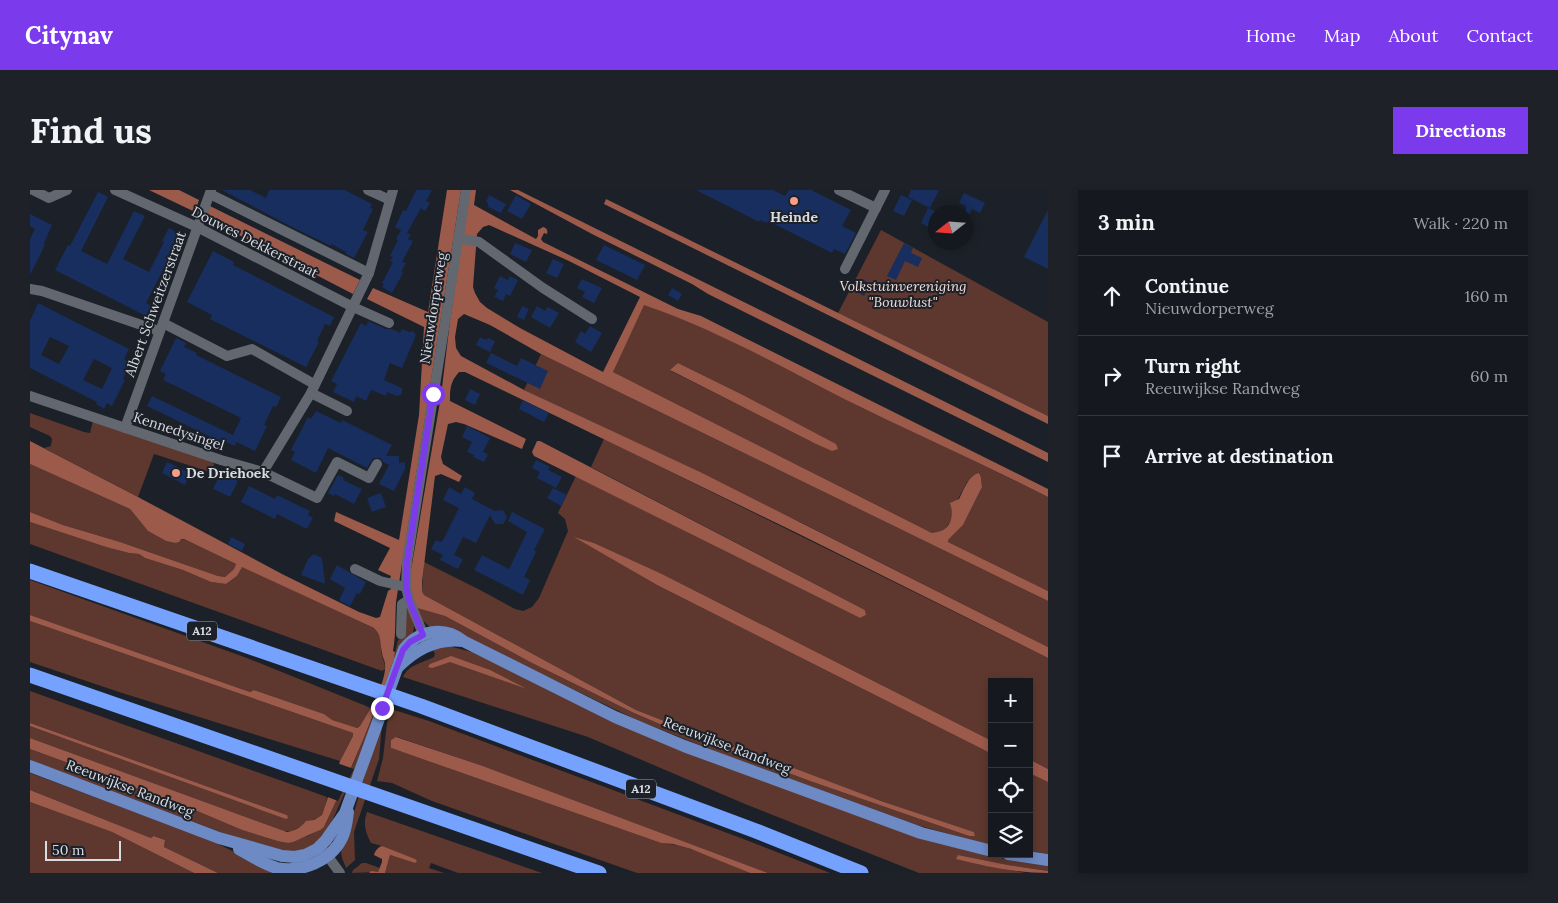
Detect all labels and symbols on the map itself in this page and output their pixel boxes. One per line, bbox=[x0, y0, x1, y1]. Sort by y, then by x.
marker: Heinde bbox=[788, 195, 800, 207]
street label: Douwes Dekkerstraat bbox=[189, 202, 322, 282]
north arrow bbox=[928, 205, 973, 250]
place label: Heinde bbox=[770, 208, 818, 226]
street label: Albert Schweitzerstraat bbox=[120, 228, 190, 380]
street label: Nieuwdorperweg bbox=[415, 251, 451, 365]
park label: Volkstuinvereniging "Bouwlust" bbox=[839, 277, 967, 311]
route start bbox=[422, 383, 445, 406]
street label: Kennedysingel bbox=[131, 408, 227, 454]
place label: De Driehoek bbox=[186, 464, 270, 482]
marker: De Driehoek bbox=[170, 467, 182, 479]
road number: A12 bbox=[187, 622, 217, 641]
route end bbox=[371, 697, 394, 720]
street label: Reeuwijkse Randweg bbox=[661, 712, 794, 778]
street label: Reeuwijkse Randweg bbox=[64, 755, 197, 821]
road number: A12 bbox=[626, 780, 656, 798]
scale bar bbox=[45, 838, 121, 861]

